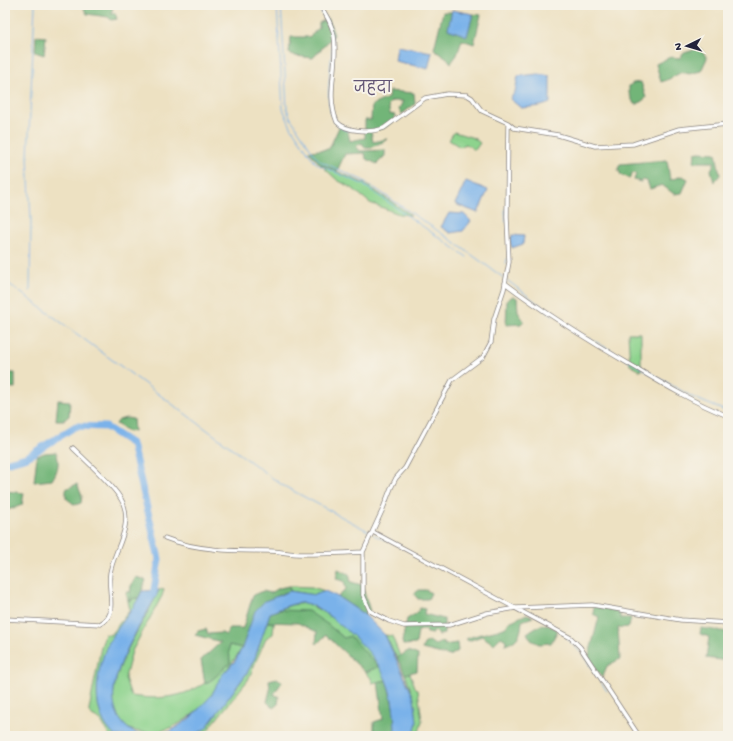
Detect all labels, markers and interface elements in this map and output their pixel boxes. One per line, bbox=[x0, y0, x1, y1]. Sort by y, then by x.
north arrow bbox=[667, 26, 707, 66]
text: N bbox=[673, 43, 685, 51]
district label: जहदा bbox=[353, 80, 393, 98]

